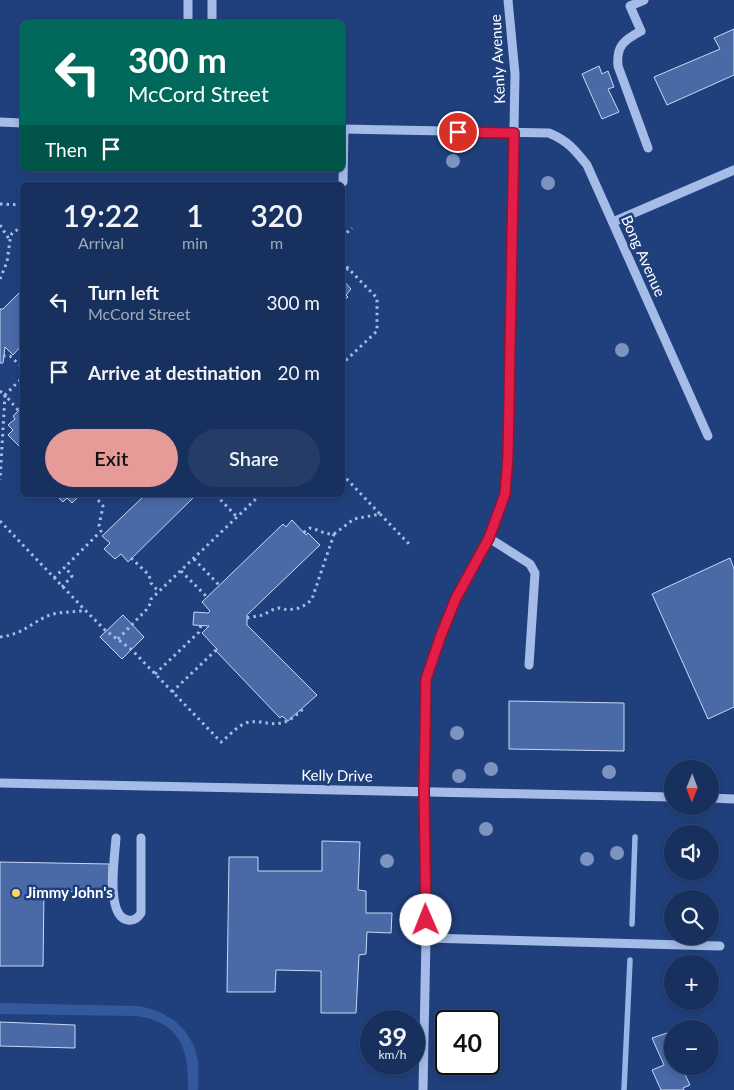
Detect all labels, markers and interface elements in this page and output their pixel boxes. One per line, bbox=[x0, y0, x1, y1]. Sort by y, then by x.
street label: Kenly Avenue bbox=[486, 14, 508, 104]
text: 300 m bbox=[128, 38, 227, 80]
icon: left bbox=[45, 40, 110, 105]
text: McCord Street bbox=[128, 80, 269, 107]
pin bbox=[437, 111, 479, 153]
icon: arrive bbox=[444, 118, 472, 146]
icon: arrive bbox=[97, 135, 125, 163]
text: Then bbox=[45, 138, 87, 161]
text: 19:22 bbox=[62, 197, 140, 233]
text: 1 bbox=[186, 197, 204, 233]
text: 320 bbox=[250, 197, 303, 233]
street label: Bong Avenue bbox=[618, 212, 670, 299]
text: Arrival bbox=[78, 233, 124, 252]
text: min bbox=[182, 233, 208, 252]
text: m bbox=[270, 233, 283, 252]
text: Turn left bbox=[88, 281, 159, 304]
icon: left bbox=[45, 288, 73, 316]
text: 300 m bbox=[266, 291, 320, 314]
text: McCord Street bbox=[88, 304, 190, 323]
icon: arrive bbox=[45, 358, 73, 386]
text: Arrive at destination bbox=[88, 361, 261, 384]
text: 20 m bbox=[277, 361, 320, 384]
button: Exit bbox=[45, 429, 178, 487]
button: Share bbox=[188, 429, 320, 487]
north arrow bbox=[664, 760, 719, 815]
map controls bbox=[664, 760, 719, 1075]
street label: Kelly Drive bbox=[301, 765, 373, 785]
button: sound bbox=[664, 825, 719, 880]
place label: Jimmy John's bbox=[26, 883, 113, 901]
marker: Jimmy John's bbox=[10, 887, 22, 899]
button: search bbox=[664, 890, 719, 945]
position arrow bbox=[399, 893, 451, 945]
button: + bbox=[664, 955, 719, 1010]
speed limit sign: 40 bbox=[435, 1010, 500, 1075]
button: − bbox=[664, 1020, 719, 1075]
text: 39 bbox=[378, 1021, 407, 1051]
text: km/h bbox=[378, 1047, 407, 1062]

